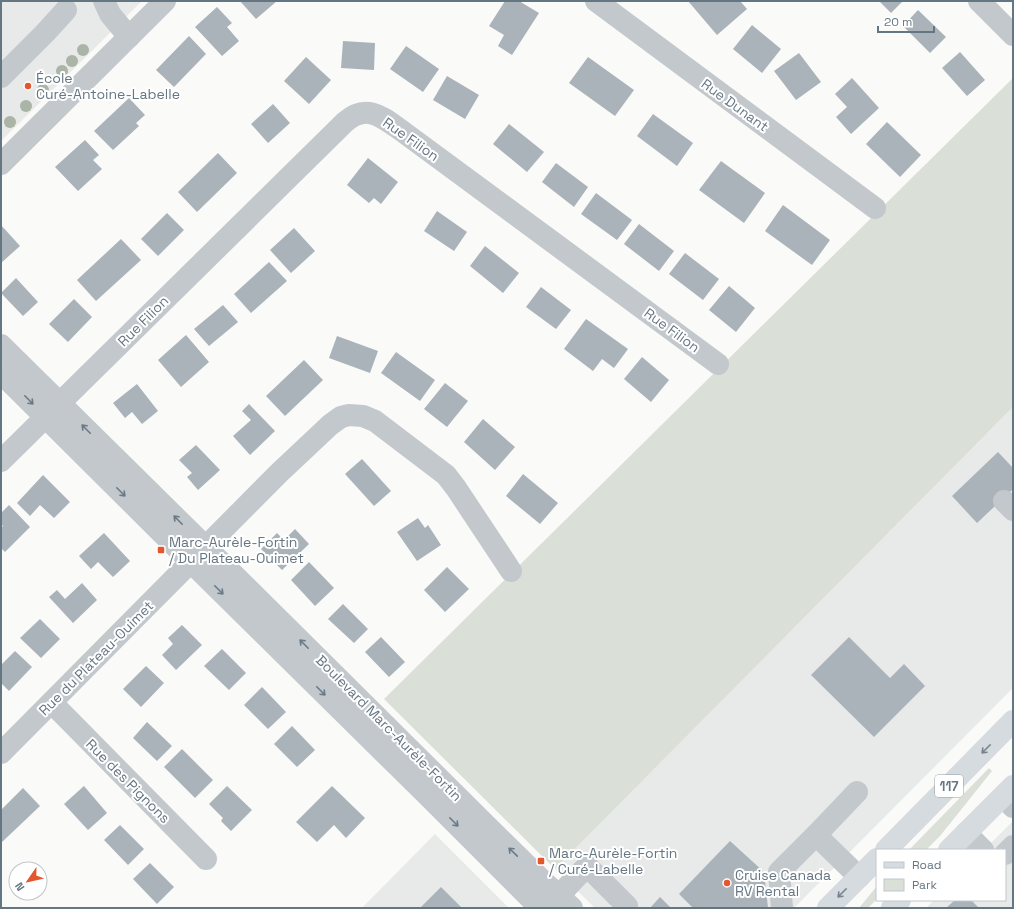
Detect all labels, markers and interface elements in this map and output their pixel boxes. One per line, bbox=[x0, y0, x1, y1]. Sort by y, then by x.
scale bar bbox=[878, 8, 934, 34]
text: 20 m bbox=[884, 14, 912, 30]
place label: École Curé-Antoine-Labelle bbox=[36, 69, 180, 103]
street label: Rue Dunant bbox=[698, 75, 772, 135]
marker: École Curé-Antoine-Labelle bbox=[23, 81, 33, 91]
street label: Rue Filion bbox=[379, 113, 443, 165]
street label: Rue Filion bbox=[114, 292, 172, 350]
street label: Rue Filion bbox=[641, 304, 703, 356]
one-way arrow bbox=[24, 395, 34, 405]
one-way arrow bbox=[81, 424, 91, 434]
one-way arrow bbox=[116, 487, 126, 497]
one-way arrow bbox=[173, 515, 183, 525]
place label: Marc-Aurèle-Fortin / Du Plateau-Ouimet bbox=[169, 533, 304, 567]
marker: Marc-Aurèle-Fortin / Du Plateau-Ouimet bbox=[156, 545, 166, 555]
one-way arrow bbox=[214, 585, 224, 595]
street label: Rue du Plateau-Ouimet bbox=[35, 597, 157, 719]
one-way arrow bbox=[299, 639, 309, 649]
street label: Boulevard Marc-Aurèle-Fortin bbox=[312, 651, 466, 805]
one-way arrow bbox=[316, 686, 326, 696]
street label: Rue des Pignons bbox=[82, 735, 174, 827]
one-way arrow bbox=[981, 744, 990, 754]
road number: 117 bbox=[935, 775, 963, 797]
one-way arrow bbox=[449, 817, 459, 827]
place label: Marc-Aurèle-Fortin / Curé-Labelle bbox=[549, 844, 677, 878]
one-way arrow bbox=[508, 847, 518, 857]
legend bbox=[876, 849, 1006, 901]
marker: Marc-Aurèle-Fortin / Curé-Labelle bbox=[536, 856, 546, 866]
text: Road bbox=[912, 857, 941, 873]
north arrow bbox=[8, 861, 48, 901]
place label: Cruise Canada RV Rental bbox=[735, 866, 831, 900]
text: Park bbox=[912, 877, 937, 893]
marker: Cruise Canada RV Rental bbox=[722, 878, 732, 888]
text: N bbox=[12, 880, 28, 894]
one-way arrow bbox=[838, 888, 847, 898]

